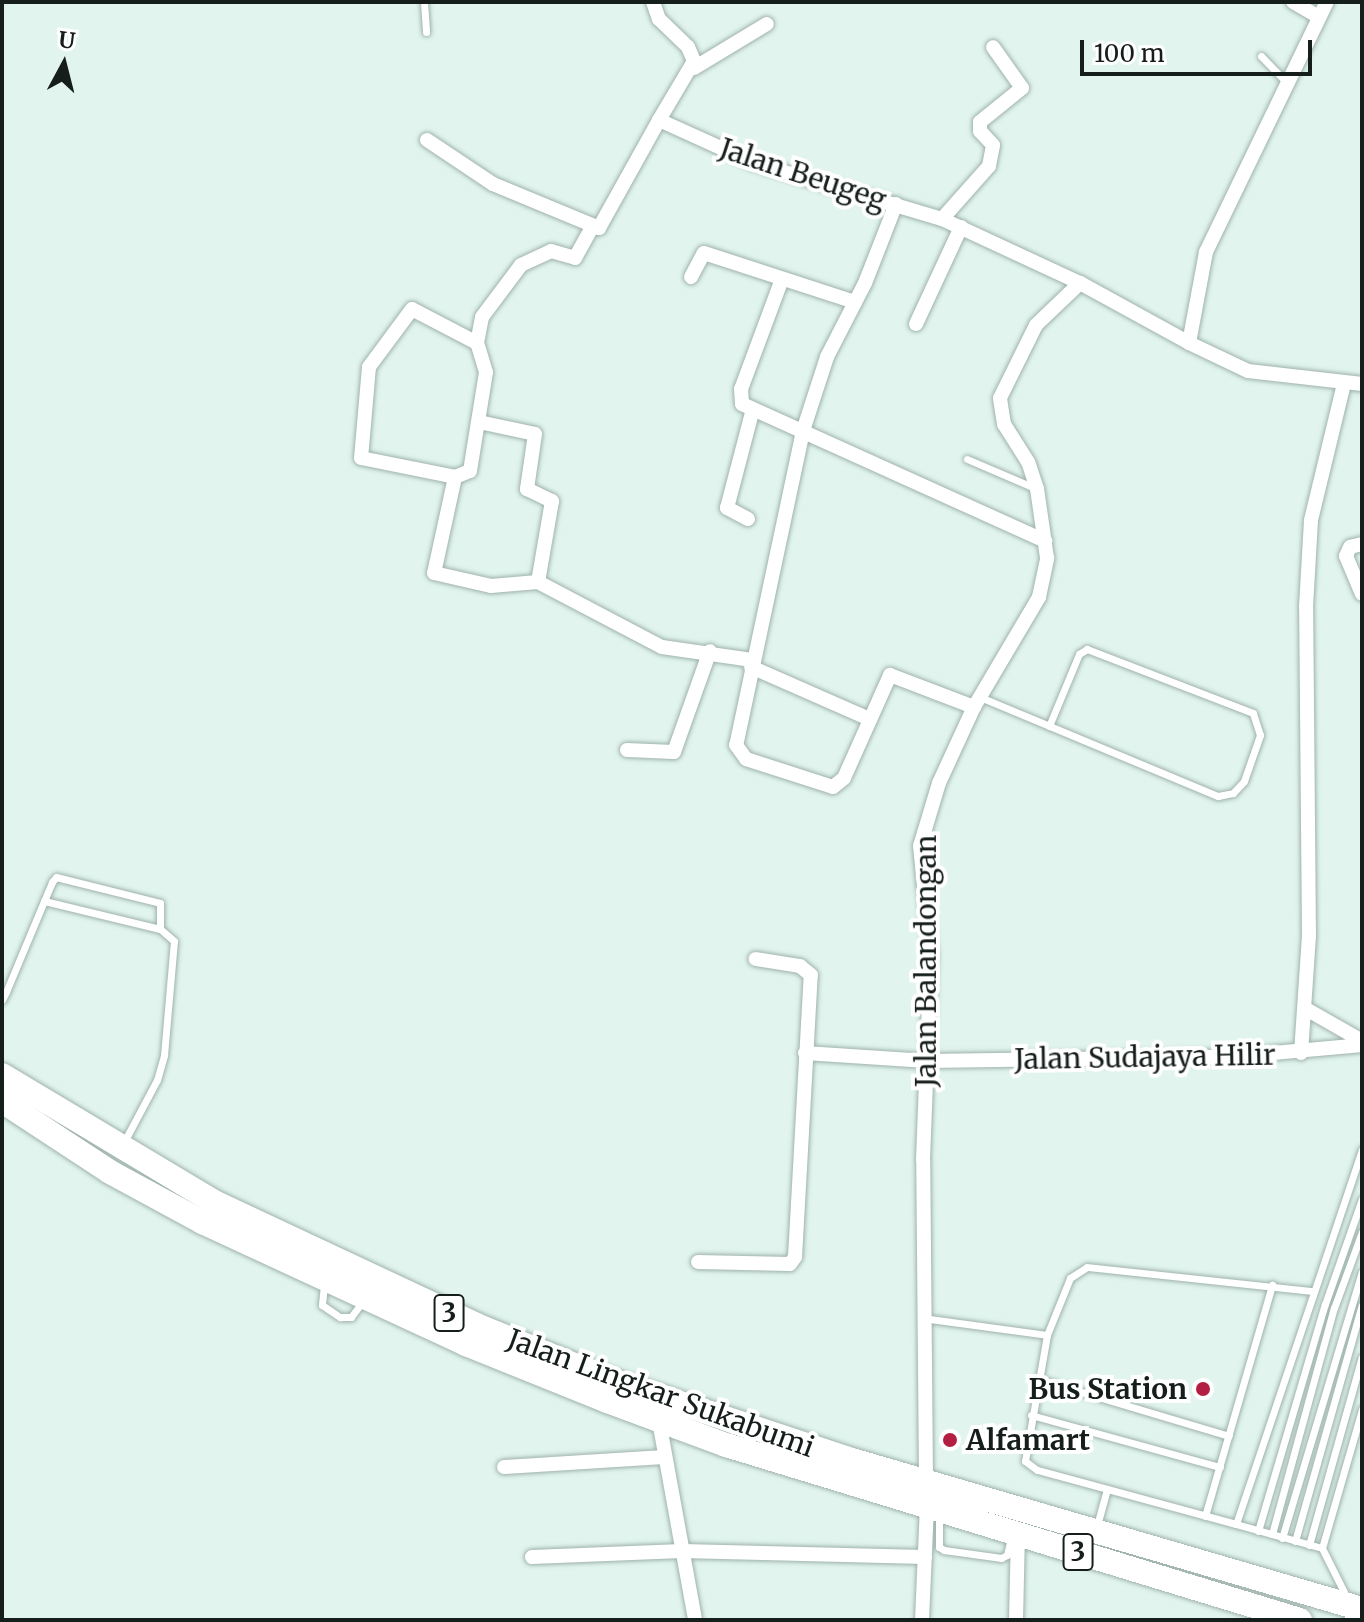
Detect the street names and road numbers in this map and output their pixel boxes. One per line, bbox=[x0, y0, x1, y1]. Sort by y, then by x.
street label: Jalan Beugeg bbox=[715, 131, 891, 217]
street label: Jalan Balandongan bbox=[909, 835, 943, 1087]
street label: Jalan Sudajaya Hilir bbox=[1014, 1038, 1276, 1076]
road number: 3 bbox=[433, 1291, 465, 1335]
street label: Jalan Lingkar Sukabumi bbox=[503, 1322, 819, 1464]
road number: 3 bbox=[1062, 1530, 1094, 1574]

